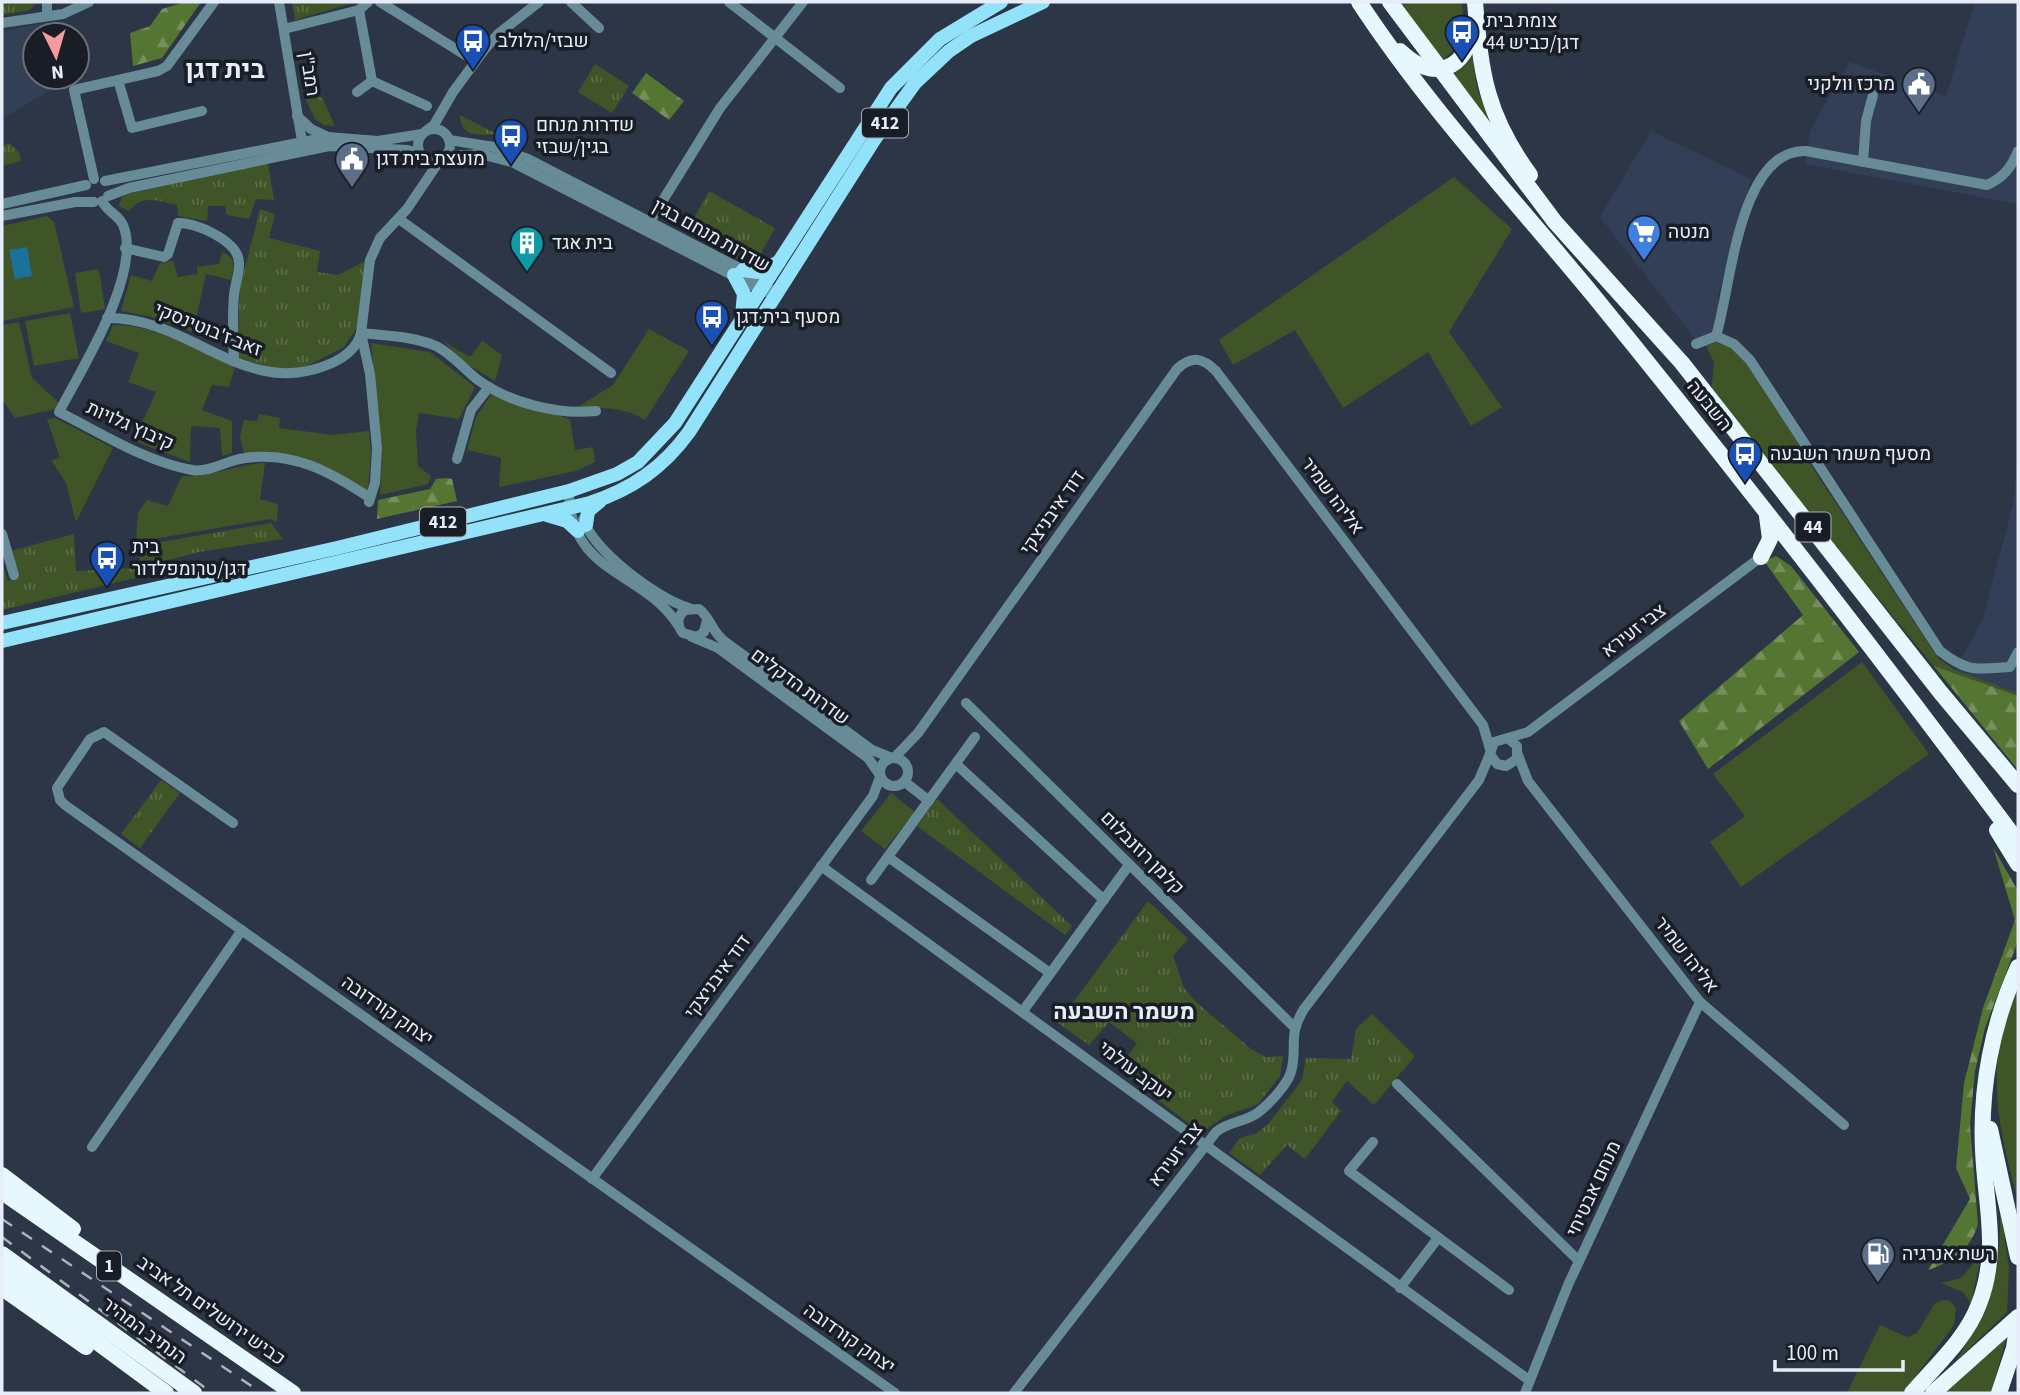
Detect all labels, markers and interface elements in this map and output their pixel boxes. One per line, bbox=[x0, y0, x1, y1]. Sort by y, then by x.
place label: צומת בית דגן/כביש 44 bbox=[1486, 8, 1579, 57]
bus stop icon: צומת בית דגן/כביש 44 bbox=[1443, 13, 1481, 62]
north arrow bbox=[21, 21, 91, 91]
bus stop icon: שבזי/הלולב bbox=[454, 22, 492, 71]
place label: שבזי/הלולב bbox=[498, 28, 589, 55]
street label: רמב"ן bbox=[292, 50, 326, 98]
district label: בית דגן bbox=[185, 51, 265, 88]
text: N bbox=[50, 57, 65, 85]
public building icon: מרכז וולקני bbox=[1900, 65, 1938, 114]
place label: מרכז וולקני bbox=[1807, 71, 1895, 98]
road number: 412 bbox=[862, 109, 908, 138]
place label: שדרות מנחם בגין/שבזי bbox=[536, 112, 634, 161]
bus stop icon: שדרות מנחם בגין/שבזי bbox=[492, 117, 530, 166]
public building icon: מועצת בית דגן bbox=[333, 140, 371, 189]
place label: מועצת בית דגן bbox=[376, 146, 485, 173]
street label: שדרות מנחם בגין bbox=[647, 193, 775, 279]
supermarket icon: מנטה bbox=[1625, 213, 1663, 262]
place label: מנטה bbox=[1668, 219, 1710, 246]
building icon: בית אגד bbox=[508, 224, 546, 273]
place label: בית אגד bbox=[552, 230, 613, 257]
street label: זאב ז'בוטינסקי bbox=[150, 296, 266, 364]
bus stop icon: מסעף בית דגן bbox=[693, 298, 731, 347]
place label: מסעף בית דגן bbox=[736, 304, 840, 331]
street label: השבעה bbox=[1680, 375, 1738, 437]
street label: קיבוץ גלויות bbox=[82, 395, 178, 457]
bus stop icon: מסעף משמר השבעה bbox=[1726, 435, 1764, 484]
place label: מסעף משמר השבעה bbox=[1770, 441, 1931, 468]
street label: אליהו שמיר bbox=[1294, 452, 1370, 540]
street label: דוד איבניצקי bbox=[1014, 465, 1092, 561]
road number: 412 bbox=[420, 508, 466, 536]
road number: 44 bbox=[1796, 512, 1830, 542]
place label: בית דגן/טרומפלדור bbox=[132, 534, 247, 583]
bus stop icon: בית דגן/טרומפלדור bbox=[88, 539, 126, 588]
street label: צבי זעירא bbox=[1596, 598, 1672, 664]
street label: שדרות הדקלים bbox=[745, 642, 855, 732]
street label: קלמן רוזנבלום bbox=[1094, 805, 1190, 901]
street label: אליהו שמיר bbox=[1648, 911, 1724, 999]
street label: דוד איבניצקי bbox=[678, 929, 758, 1024]
street label: יצחק קורדובה bbox=[336, 969, 438, 1053]
district label: משמר השבעה bbox=[1053, 995, 1195, 1028]
street label: יעקב עולמי bbox=[1092, 1035, 1178, 1109]
street label: צבי זעירא bbox=[1142, 1117, 1210, 1193]
street label: מנחם אבטיחי bbox=[1560, 1136, 1628, 1242]
fuel station icon: רשת אנרגיה bbox=[1859, 1235, 1897, 1284]
place label: רשת אנרגיה bbox=[1902, 1241, 1995, 1268]
street label: כביש ירושלים תל אביב bbox=[131, 1250, 291, 1372]
road number: 1 bbox=[97, 1252, 121, 1280]
street label: הנתיב המהיר bbox=[96, 1291, 192, 1371]
street label: יצחק קורדובה bbox=[798, 1297, 900, 1381]
scale bar bbox=[1775, 1328, 1903, 1372]
text: 100 m bbox=[1786, 1338, 1839, 1368]

